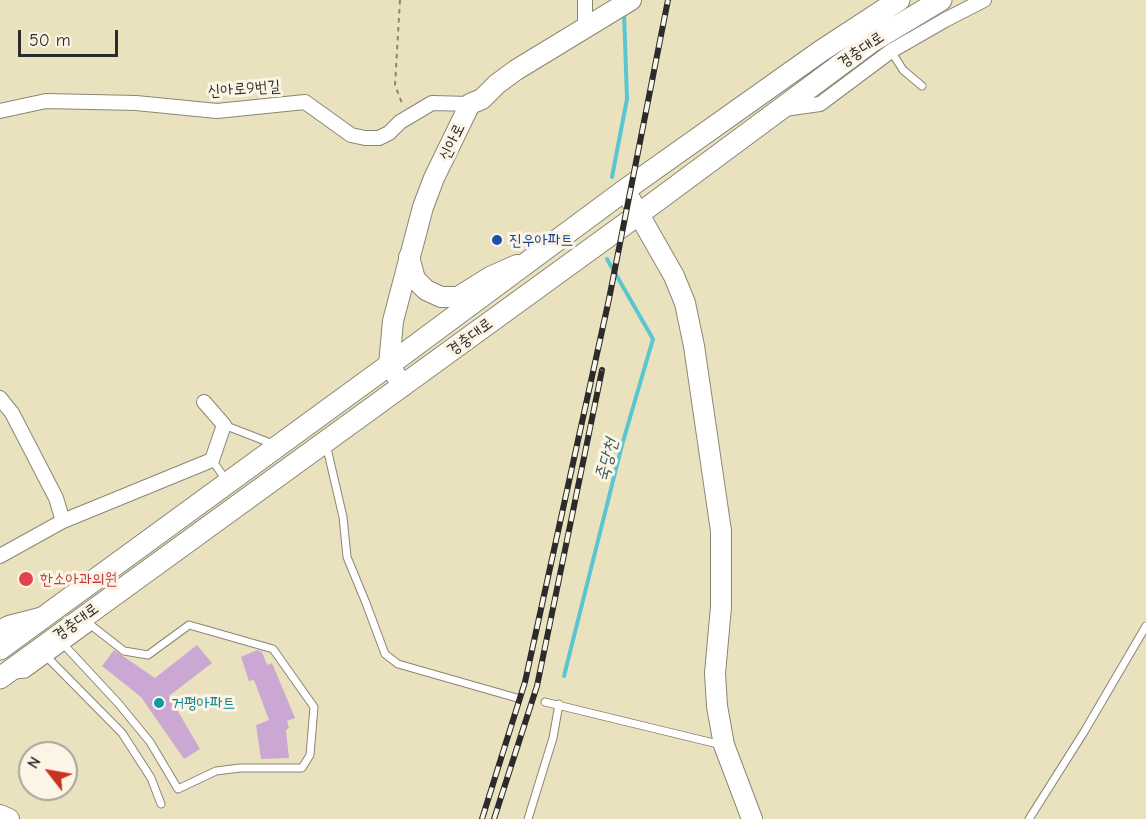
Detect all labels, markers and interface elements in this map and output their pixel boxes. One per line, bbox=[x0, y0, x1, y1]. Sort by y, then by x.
scale bar bbox=[21, 18, 122, 56]
street label: 경충대로 bbox=[834, 28, 888, 72]
text: 50 m bbox=[29, 30, 71, 51]
street label: 신아로9번길 bbox=[207, 77, 281, 101]
street label: 신아로 bbox=[435, 120, 469, 164]
place label: 진우아파트 bbox=[509, 230, 573, 250]
marker: 진우아파트 bbox=[490, 233, 504, 247]
street label: 경충대로 bbox=[444, 314, 496, 360]
water label: 죽당천 bbox=[591, 436, 623, 484]
place label: 한소아과의원 bbox=[40, 569, 117, 589]
marker: 한소아과의원 bbox=[17, 570, 35, 588]
street label: 경충대로 bbox=[50, 599, 102, 645]
place label: 거평아파트 bbox=[171, 693, 235, 713]
marker: 거평아파트 bbox=[152, 696, 166, 710]
north arrow bbox=[18, 741, 78, 801]
text: N bbox=[24, 754, 45, 772]

